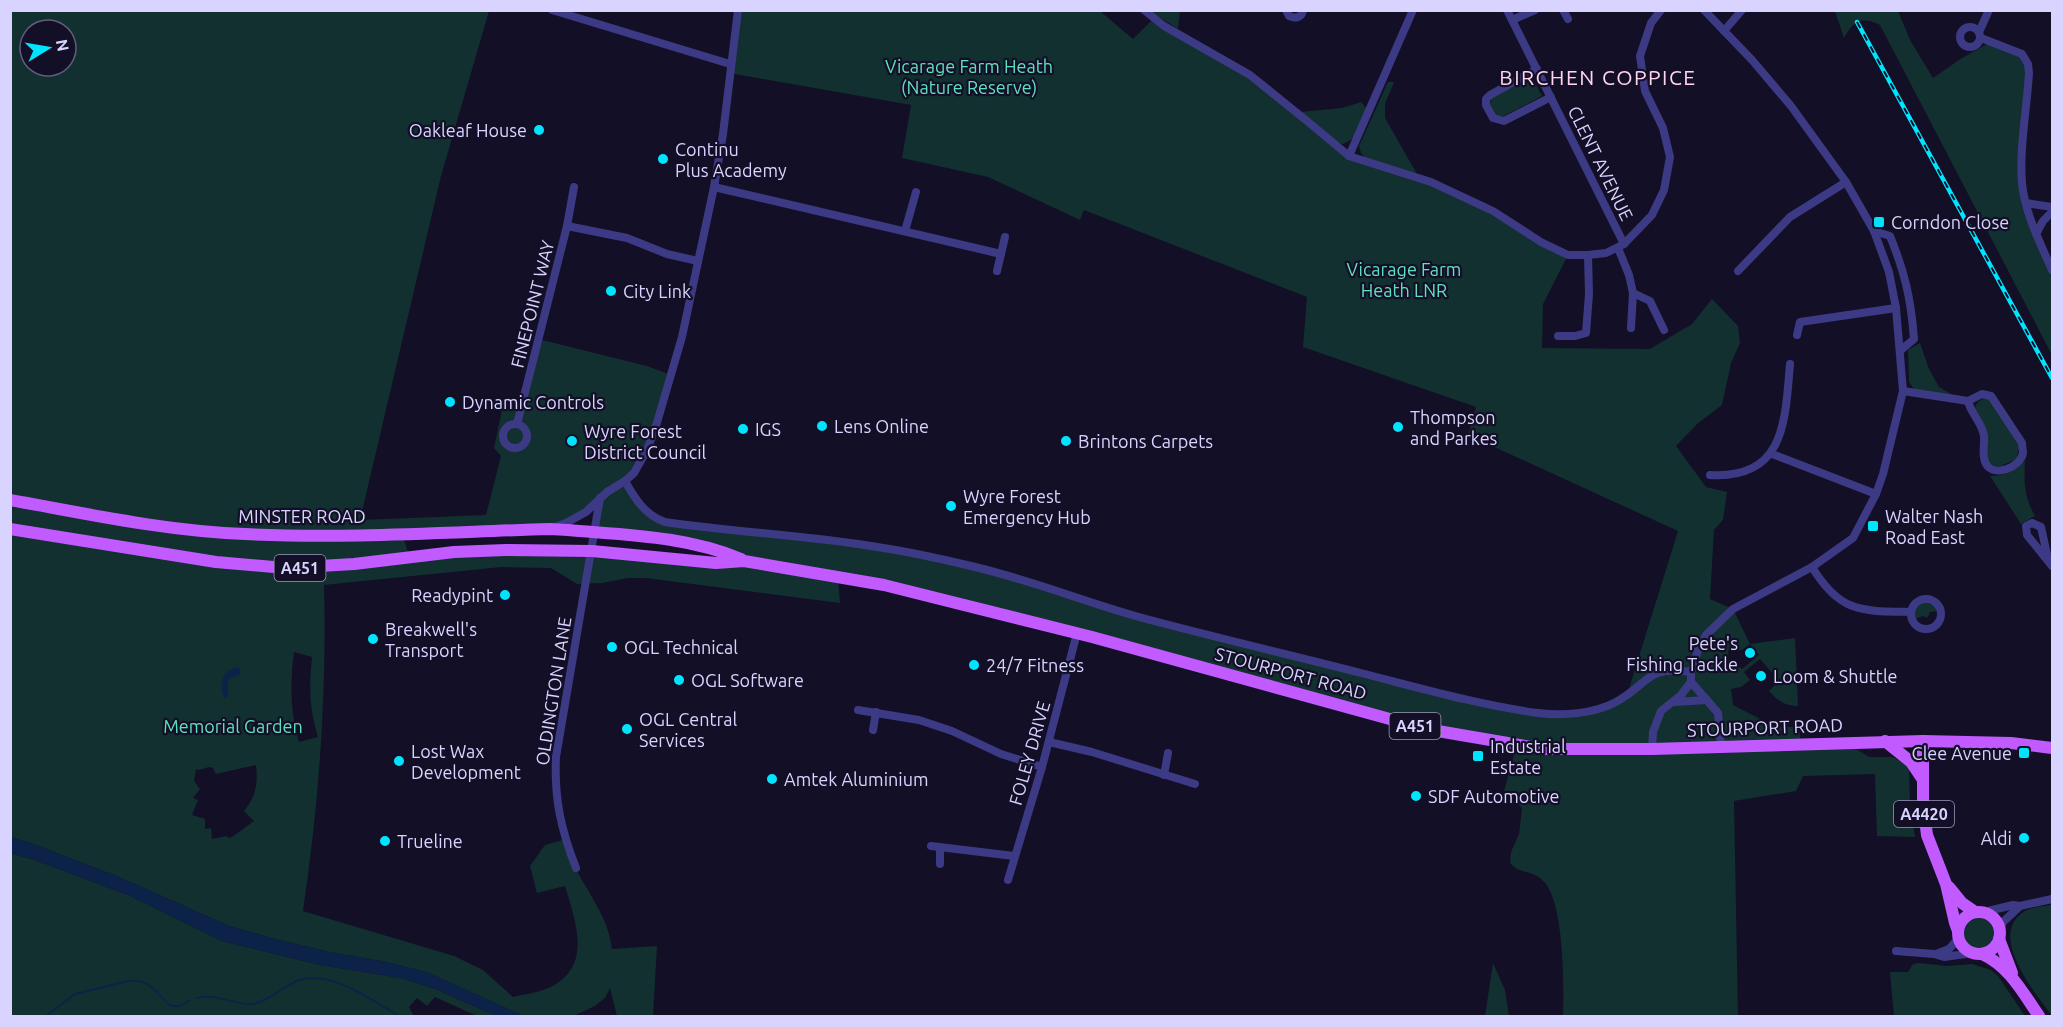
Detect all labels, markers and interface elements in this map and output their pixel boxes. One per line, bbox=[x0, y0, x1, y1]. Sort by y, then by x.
north arrow bbox=[18, 18, 78, 78]
text: N bbox=[53, 38, 73, 53]
park label: Vicarage Farm Heath (Nature Reserve) bbox=[885, 56, 1053, 98]
district label: BIRCHEN COPPICE bbox=[1499, 65, 1697, 89]
street label: CLENT AVENUE bbox=[1565, 103, 1637, 223]
place label: Oakleaf House bbox=[409, 120, 527, 140]
marker: Oakleaf House bbox=[532, 123, 546, 137]
place label: Continu Plus Academy bbox=[675, 139, 787, 180]
marker: Continu Plus Academy bbox=[656, 152, 670, 166]
place label: Corndon Close bbox=[1891, 212, 2009, 232]
marker: Corndon Close bbox=[1872, 215, 1886, 229]
street label: FINEPOINT WAY bbox=[506, 238, 558, 370]
park label: Vicarage Farm Heath LNR bbox=[1347, 259, 1461, 300]
place label: City Link bbox=[623, 281, 691, 301]
marker: City Link bbox=[604, 284, 618, 298]
place label: Dynamic Controls bbox=[462, 392, 604, 412]
marker: Dynamic Controls bbox=[443, 395, 457, 409]
place label: Thompson and Parkes bbox=[1410, 407, 1498, 448]
place label: Lens Online bbox=[834, 416, 929, 436]
place label: IGS bbox=[755, 419, 781, 439]
marker: Lens Online bbox=[815, 419, 829, 433]
marker: Thompson and Parkes bbox=[1391, 420, 1405, 434]
place label: Wyre Forest District Council bbox=[584, 421, 707, 462]
marker: IGS bbox=[736, 422, 750, 436]
place label: Brintons Carpets bbox=[1078, 431, 1213, 451]
marker: Wyre Forest District Council bbox=[565, 434, 579, 448]
marker: Brintons Carpets bbox=[1059, 434, 1073, 448]
place label: Wyre Forest Emergency Hub bbox=[963, 486, 1091, 527]
marker: Wyre Forest Emergency Hub bbox=[944, 499, 958, 513]
street label: MINSTER ROAD bbox=[238, 506, 366, 526]
place label: Walter Nash Road East bbox=[1885, 506, 1983, 547]
marker: Walter Nash Road East bbox=[1866, 519, 1880, 533]
road number: A451 bbox=[274, 555, 326, 581]
place label: Readypint bbox=[411, 585, 493, 605]
marker: Readypint bbox=[498, 588, 512, 602]
street label: OLDINGTON LANE bbox=[531, 615, 575, 767]
place label: Breakwell's Transport bbox=[385, 619, 477, 660]
marker: Breakwell's Transport bbox=[366, 632, 380, 646]
place label: Pete's Fishing Tackle bbox=[1626, 633, 1738, 674]
place label: OGL Technical bbox=[624, 637, 738, 657]
marker: OGL Technical bbox=[605, 640, 619, 654]
street label: STOURPORT ROAD bbox=[1213, 643, 1369, 703]
marker: Pete's Fishing Tackle bbox=[1743, 646, 1757, 660]
place label: 24/7 Fitness bbox=[986, 655, 1084, 675]
marker: 24/7 Fitness bbox=[967, 658, 981, 672]
place label: Loom & Shuttle bbox=[1773, 666, 1898, 686]
marker: Loom & Shuttle bbox=[1754, 669, 1768, 683]
place label: OGL Software bbox=[691, 670, 804, 690]
marker: OGL Software bbox=[672, 673, 686, 687]
street label: FOLEY DRIVE bbox=[1005, 699, 1053, 807]
place label: OGL Central Services bbox=[639, 709, 738, 750]
road number: A451 bbox=[1390, 713, 1440, 739]
street label: STOURPORT ROAD bbox=[1687, 714, 1843, 740]
park label: Memorial Garden bbox=[163, 716, 303, 736]
marker: OGL Central Services bbox=[620, 722, 634, 736]
place label: Industrial Estate bbox=[1490, 736, 1566, 777]
place label: Lost Wax Development bbox=[411, 741, 521, 782]
place label: Clee Avenue bbox=[1912, 743, 2012, 763]
marker: Clee Avenue bbox=[2017, 746, 2031, 760]
marker: Industrial Estate bbox=[1471, 749, 1485, 763]
marker: Lost Wax Development bbox=[392, 754, 406, 768]
place label: Amtek Aluminium bbox=[784, 769, 929, 789]
marker: Amtek Aluminium bbox=[765, 772, 779, 786]
place label: SDF Automotive bbox=[1428, 786, 1559, 806]
marker: SDF Automotive bbox=[1409, 789, 1423, 803]
road number: A4420 bbox=[1894, 801, 1954, 827]
place label: Aldi bbox=[1981, 828, 2012, 848]
place label: Trueline bbox=[397, 831, 463, 851]
marker: Aldi bbox=[2017, 831, 2031, 845]
marker: Trueline bbox=[378, 834, 392, 848]

